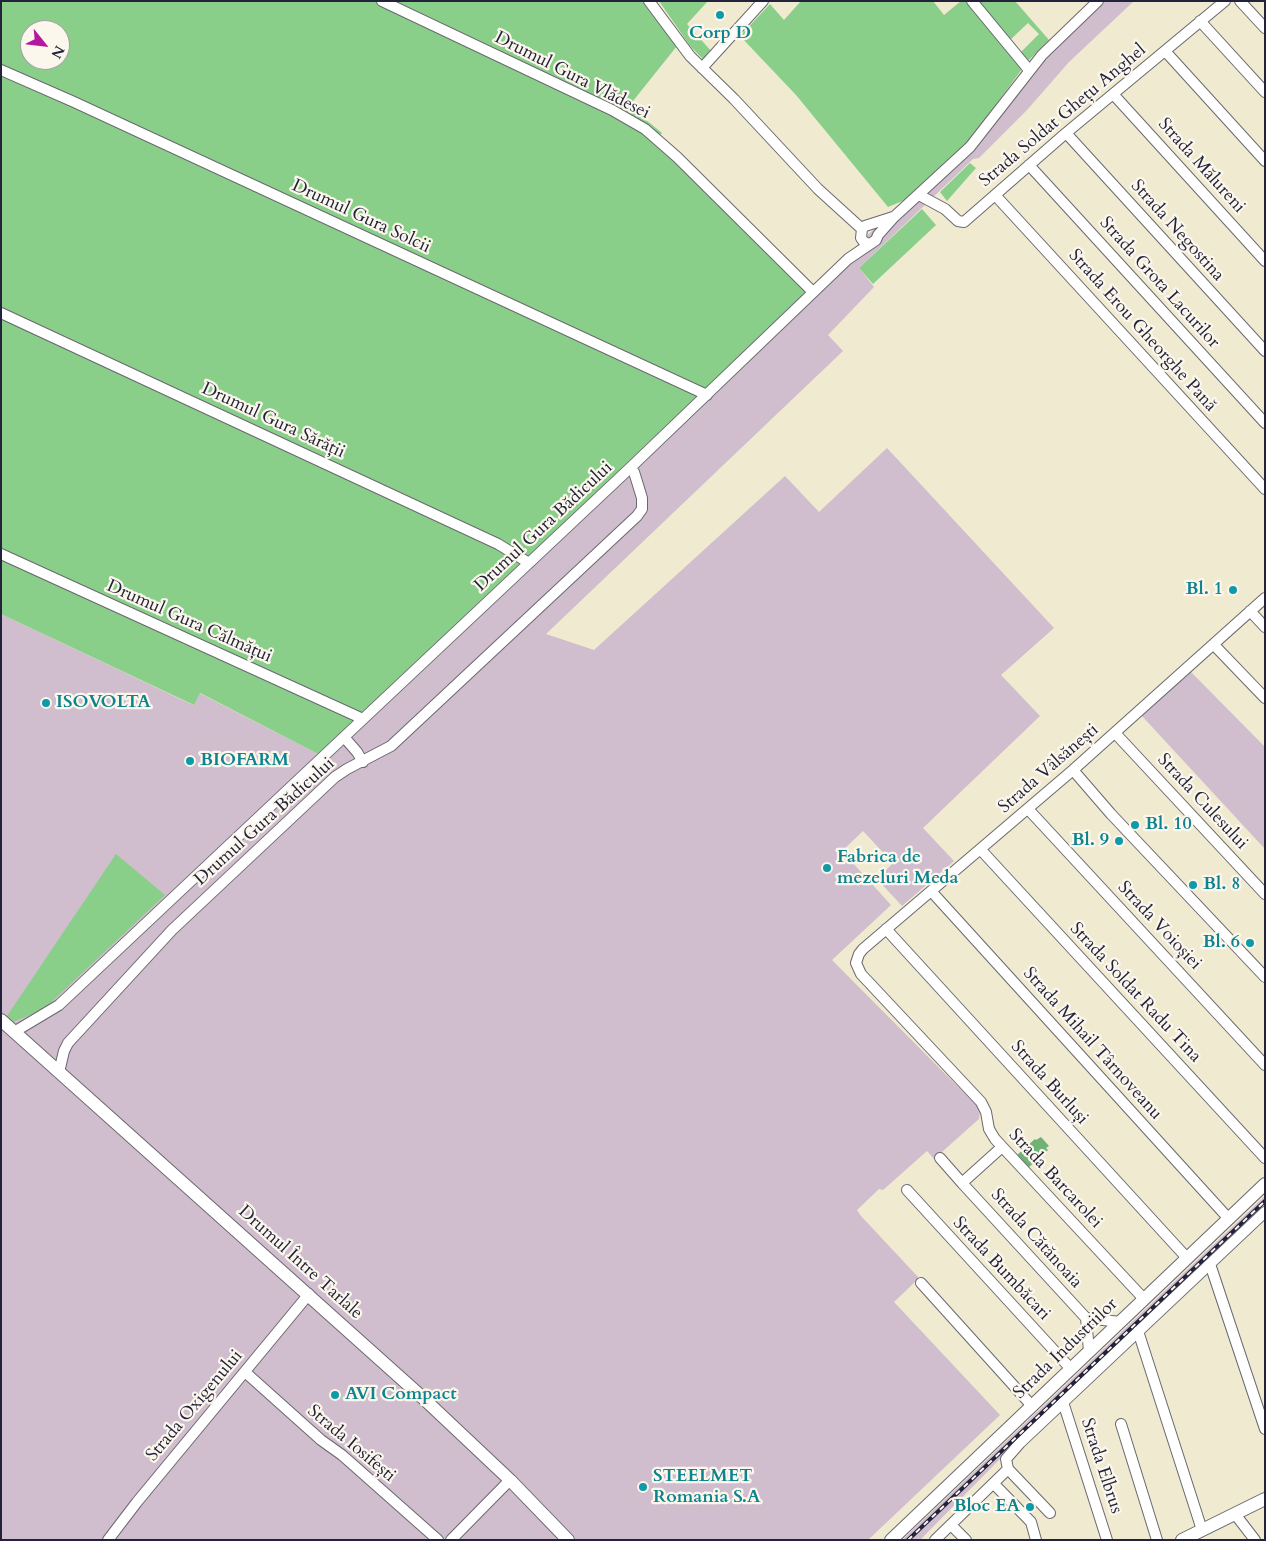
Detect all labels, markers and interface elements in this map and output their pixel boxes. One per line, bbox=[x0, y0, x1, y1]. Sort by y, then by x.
marker: Corp D bbox=[714, 9, 726, 21]
north arrow bbox=[20, 20, 70, 70]
place label: Corp D bbox=[689, 23, 751, 45]
street label: Drumul Gura Vlădesei bbox=[491, 27, 653, 125]
street label: Strada Soldat Ghețu Anghel bbox=[975, 40, 1151, 192]
text: N bbox=[46, 42, 69, 62]
street label: Strada Mălureni bbox=[1153, 114, 1249, 218]
street label: Drumul Gura Solcii bbox=[288, 175, 434, 259]
street label: Strada Negostina bbox=[1126, 176, 1228, 286]
street label: Strada Grota Lacurilor bbox=[1094, 213, 1224, 353]
street label: Strada Erou Gheorghe Pană bbox=[1063, 245, 1221, 417]
street label: Drumul Gura Sărății bbox=[198, 378, 348, 464]
street label: Drumul Gura Bădicului bbox=[470, 457, 618, 597]
street label: Drumul Gura Călmățui bbox=[103, 576, 275, 668]
place label: Bl. 1 bbox=[1185, 579, 1223, 601]
marker: Bl. 1 bbox=[1227, 584, 1239, 596]
place label: ISOVOLTA bbox=[56, 692, 151, 714]
marker: ISOVOLTA bbox=[40, 697, 52, 709]
street label: Strada Vâlsănești bbox=[994, 720, 1104, 818]
place label: BIOFARM bbox=[200, 750, 289, 772]
street label: Strada Culesului bbox=[1152, 750, 1252, 854]
street label: Drumul Gura Bădicului bbox=[191, 753, 339, 891]
marker: BIOFARM bbox=[184, 755, 196, 767]
place label: Bl. 10 bbox=[1145, 814, 1192, 836]
marker: Bl. 10 bbox=[1129, 819, 1141, 831]
place label: Bl. 9 bbox=[1071, 830, 1109, 852]
marker: Bl. 9 bbox=[1113, 835, 1125, 847]
place label: Fabrica de mezeluri Meda bbox=[837, 847, 959, 890]
marker: Fabrica de mezeluri Meda bbox=[821, 862, 833, 874]
place label: Bl. 8 bbox=[1203, 874, 1241, 896]
street label: Strada Voioșiei bbox=[1112, 877, 1206, 975]
marker: Bl. 8 bbox=[1187, 879, 1199, 891]
street label: Strada Soldat Radu Tina bbox=[1065, 919, 1205, 1067]
place label: Bl. 6 bbox=[1202, 932, 1240, 954]
marker: Bl. 6 bbox=[1244, 937, 1256, 949]
street label: Strada Mihail Târnoveanu bbox=[1018, 963, 1166, 1125]
street label: Strada Burluși bbox=[1006, 1037, 1092, 1129]
street label: Strada Barcarolei bbox=[1003, 1125, 1107, 1233]
street label: Strada Cătănoaia bbox=[986, 1185, 1086, 1293]
street label: Drumul Între Tarlale bbox=[233, 1201, 367, 1325]
street label: Strada Bumbăcari bbox=[948, 1213, 1054, 1325]
street label: Strada Industriilor bbox=[1009, 1294, 1123, 1404]
street label: Strada Oxigenului bbox=[142, 1346, 248, 1466]
place label: AVI Compact bbox=[345, 1384, 457, 1406]
marker: AVI Compact bbox=[329, 1389, 341, 1401]
street label: Strada Iosifești bbox=[302, 1401, 400, 1487]
street label: Strada Elbrus bbox=[1075, 1416, 1127, 1516]
place label: STEELMET Romania S.A bbox=[653, 1466, 761, 1508]
marker: STEELMET Romania S.A bbox=[637, 1481, 649, 1493]
place label: Bloc EA bbox=[953, 1496, 1020, 1518]
marker: Bloc EA bbox=[1024, 1501, 1036, 1513]

